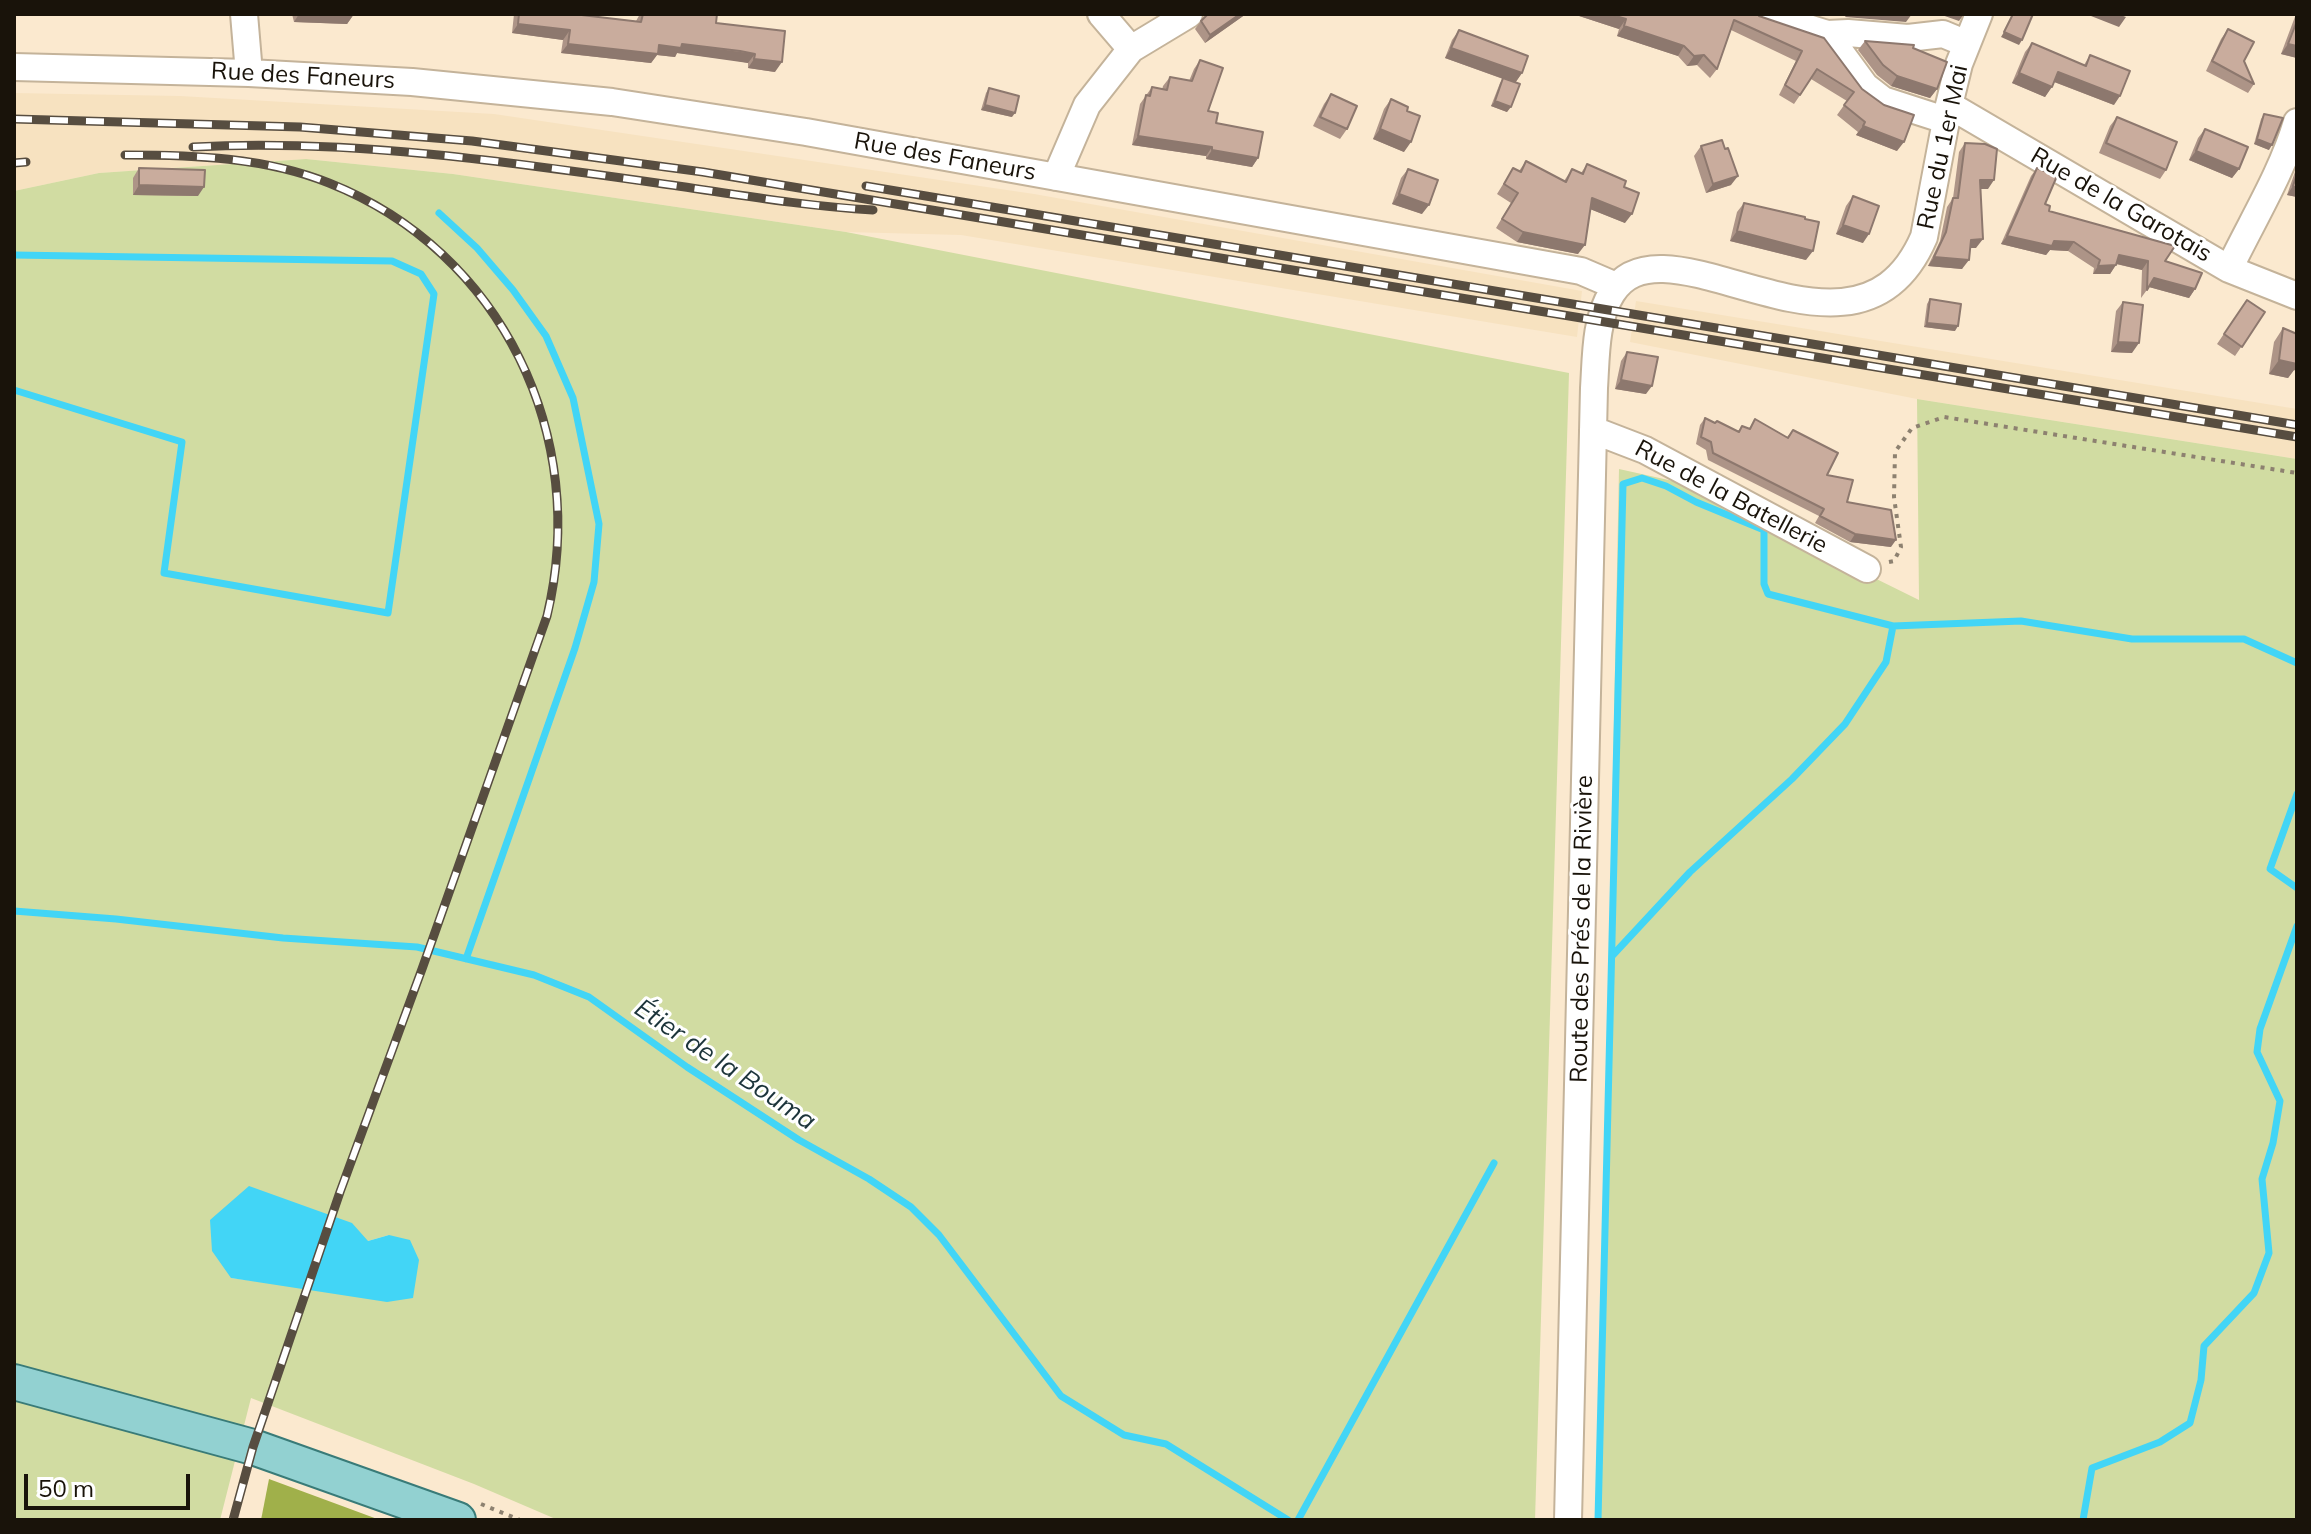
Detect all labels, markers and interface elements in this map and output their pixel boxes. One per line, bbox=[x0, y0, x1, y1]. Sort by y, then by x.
street label: Rue des Faneurs bbox=[210, 57, 396, 95]
street label: Rue du 1er Mai bbox=[1912, 62, 1974, 232]
street label: Rue des Faneurs bbox=[852, 127, 1038, 187]
street label: Rue de la Garotais bbox=[2025, 141, 2217, 269]
street label: Rue de la Batellerie bbox=[1630, 434, 1832, 560]
street label: Route des Prés de la Rivière bbox=[1565, 775, 1599, 1083]
water label: Étier de la Bouma bbox=[628, 993, 822, 1137]
scale bar bbox=[28, 1458, 194, 1508]
text: 50 m bbox=[38, 1473, 94, 1503]

